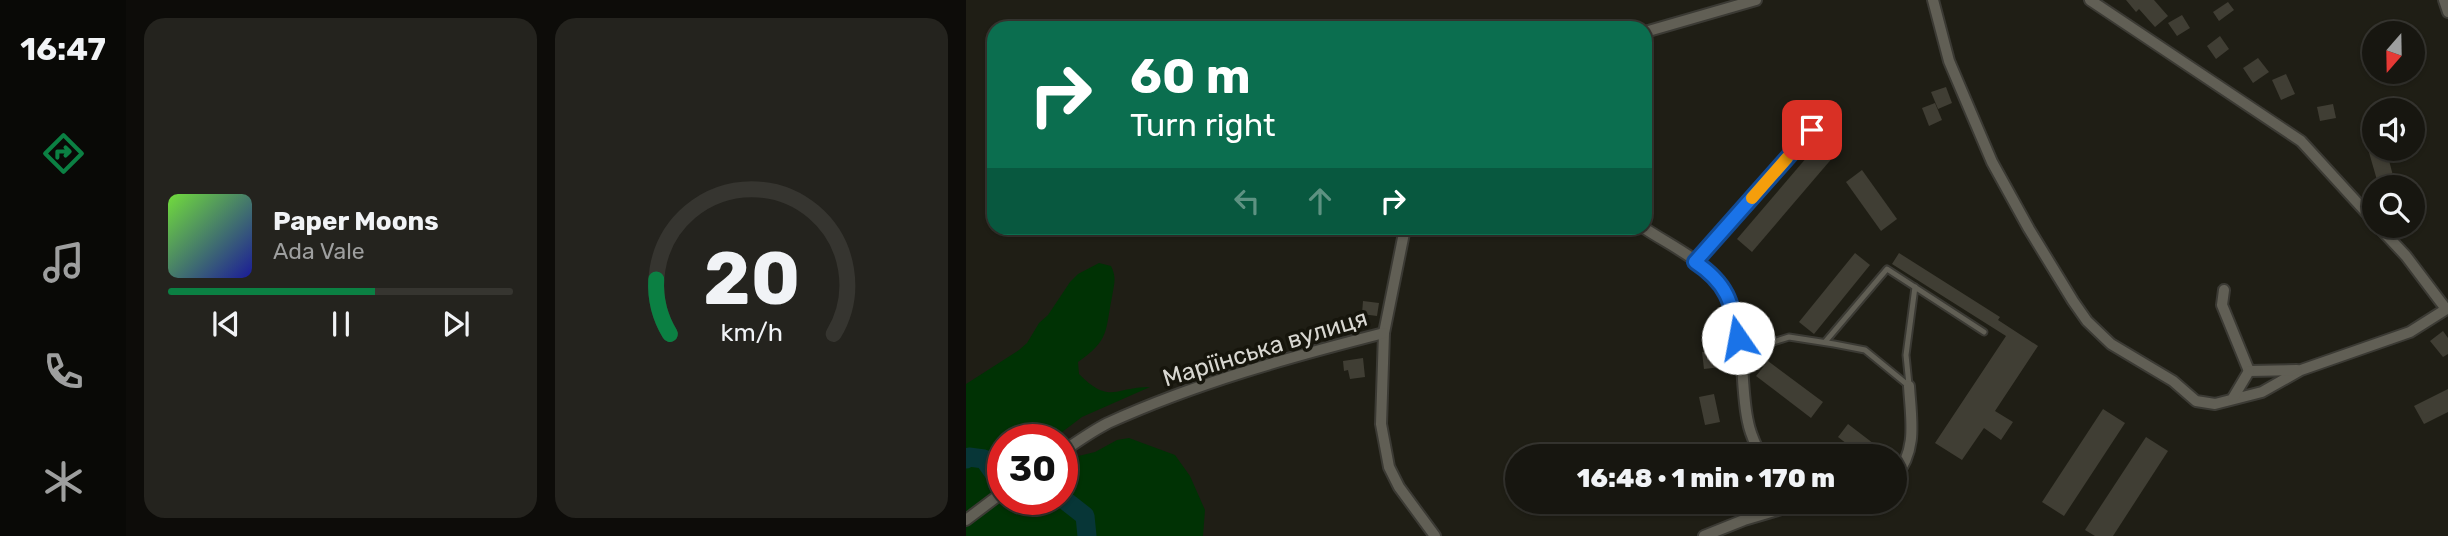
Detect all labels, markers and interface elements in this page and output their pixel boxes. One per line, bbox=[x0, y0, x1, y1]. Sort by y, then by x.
north arrow bbox=[2362, 21, 2426, 84]
map controls bbox=[2362, 21, 2425, 238]
text: 16:47 bbox=[20, 30, 106, 68]
text: 60 m bbox=[1130, 47, 1251, 105]
icon: right bbox=[1015, 49, 1106, 140]
button: sound bbox=[2362, 98, 2425, 161]
pin bbox=[1782, 100, 1842, 160]
text: Turn right bbox=[1130, 106, 1275, 144]
icon: arrive bbox=[1793, 111, 1831, 149]
icon: directions bbox=[39, 129, 88, 178]
button: search bbox=[2362, 175, 2425, 238]
icon: left bbox=[1228, 182, 1266, 220]
icon: ahead bbox=[1301, 182, 1339, 220]
icon: right bbox=[1374, 182, 1412, 220]
text: Paper Moons bbox=[273, 206, 439, 237]
text: 20 bbox=[703, 236, 800, 322]
text: Ada Vale bbox=[273, 237, 365, 265]
icon: music bbox=[39, 238, 88, 287]
position arrow bbox=[1701, 301, 1775, 375]
street label: Маріїнська вулиця bbox=[1159, 304, 1371, 392]
icon: previous bbox=[207, 305, 245, 343]
icon: pause bbox=[322, 305, 360, 343]
icon: next bbox=[437, 305, 475, 343]
text: km/h bbox=[720, 318, 783, 347]
icon: phone bbox=[39, 347, 88, 396]
speed limit sign: 30 bbox=[987, 424, 1078, 515]
icon: climate bbox=[39, 457, 88, 506]
text: 16:48 · 1 min · 170 m bbox=[1577, 463, 1835, 494]

